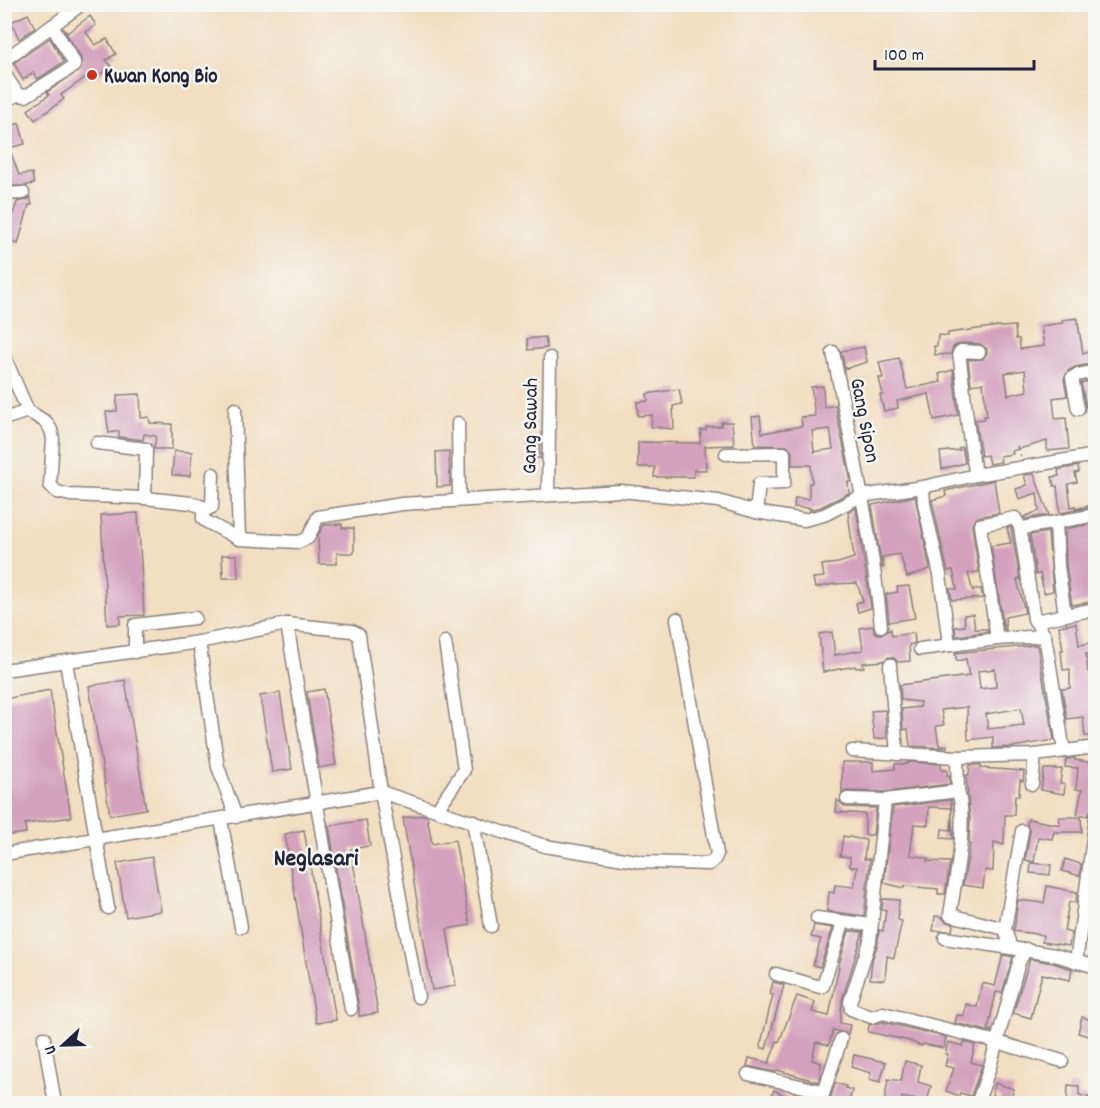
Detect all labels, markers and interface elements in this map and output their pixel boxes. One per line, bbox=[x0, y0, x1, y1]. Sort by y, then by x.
scale bar bbox=[875, 33, 1034, 71]
text: 100 m bbox=[884, 44, 924, 69]
place label: Kwan Kong Bio bbox=[104, 63, 217, 93]
marker: Kwan Kong Bio bbox=[85, 68, 99, 82]
street label: Gang Sipon bbox=[840, 376, 886, 466]
street label: Gang Sawah bbox=[516, 378, 548, 474]
district label: Neglasari bbox=[274, 843, 359, 877]
north arrow bbox=[33, 1015, 93, 1075]
text: U bbox=[39, 1042, 64, 1058]

